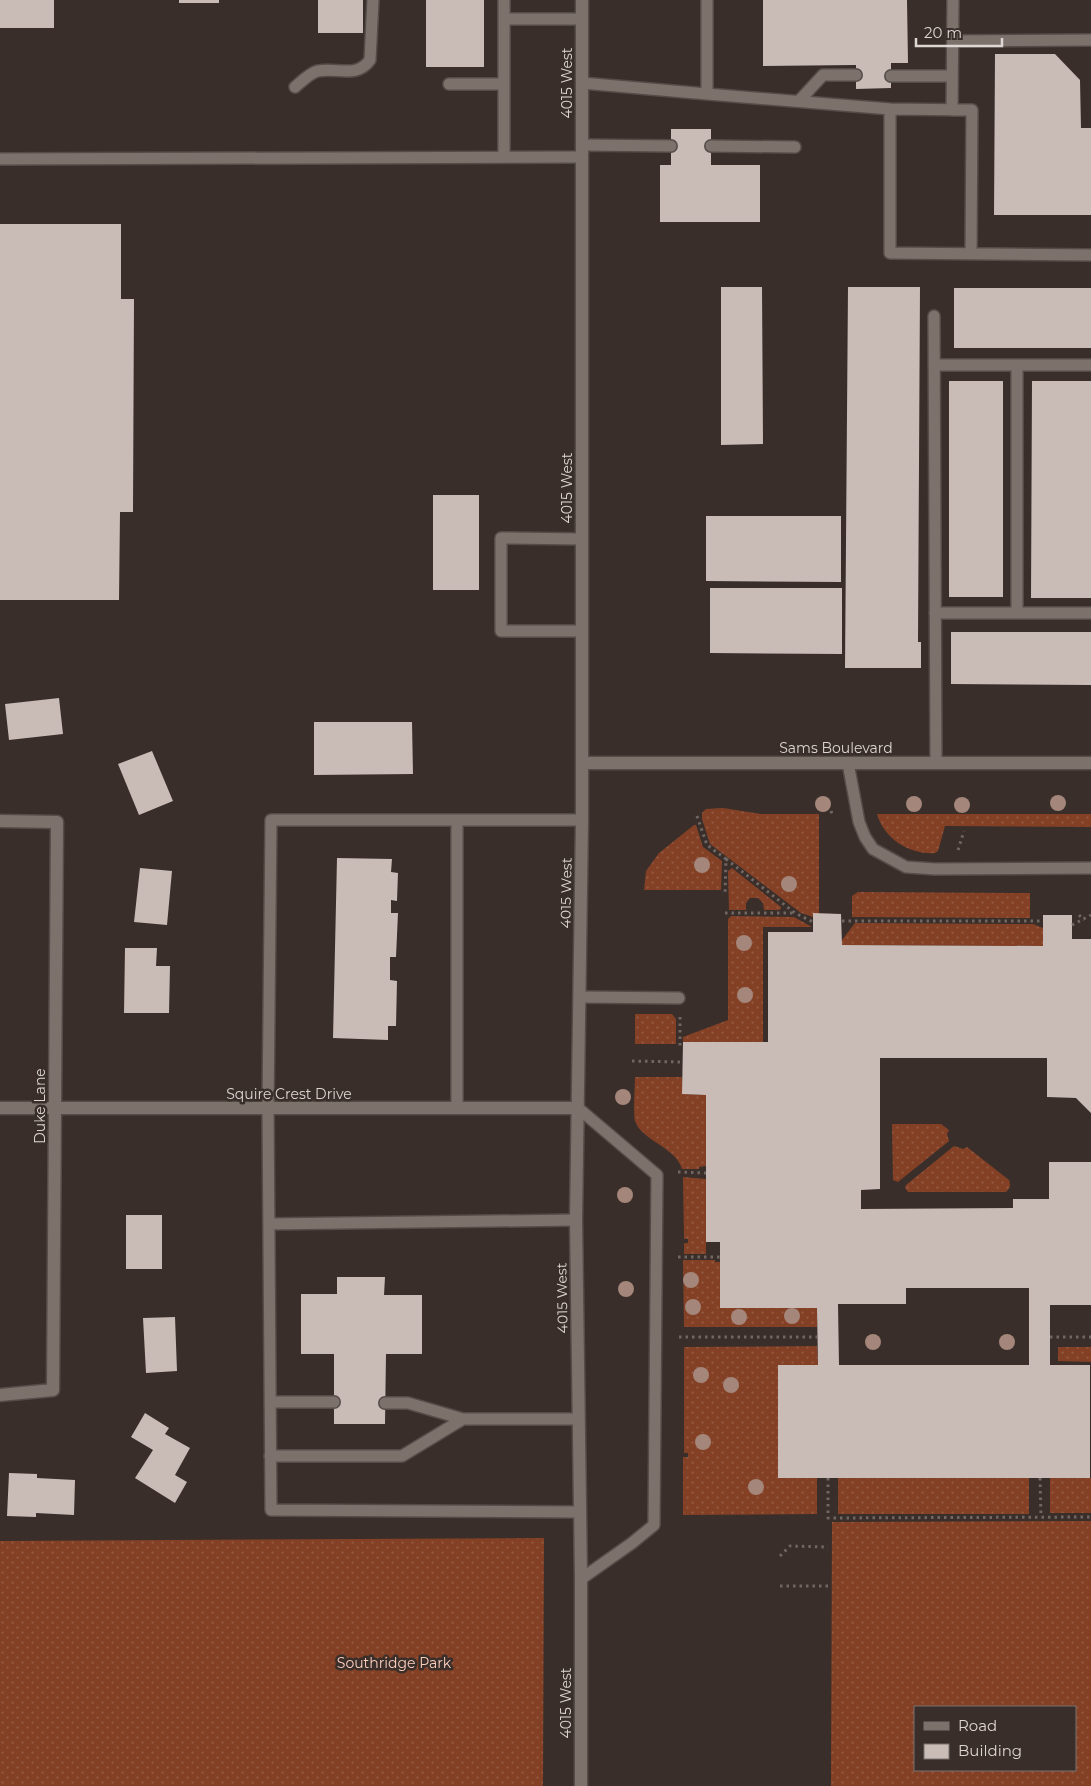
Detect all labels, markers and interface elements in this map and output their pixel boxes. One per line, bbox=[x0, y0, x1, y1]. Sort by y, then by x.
scale bar bbox=[916, 15, 1002, 47]
text: 20 m bbox=[924, 23, 962, 42]
street label: 4015 West bbox=[558, 47, 576, 118]
street label: 4015 West bbox=[558, 452, 576, 523]
street label: Sams Boulevard bbox=[779, 739, 893, 757]
street label: 4015 West bbox=[556, 857, 576, 929]
street label: Duke Lane bbox=[31, 1068, 49, 1144]
street label: Squire Crest Drive bbox=[226, 1085, 352, 1103]
street label: 4015 West bbox=[552, 1262, 572, 1334]
park label: Southridge Park bbox=[337, 1654, 452, 1672]
street label: 4015 West bbox=[557, 1667, 575, 1738]
legend bbox=[914, 1706, 1076, 1771]
text: Road bbox=[958, 1716, 997, 1735]
text: Building bbox=[958, 1741, 1022, 1760]

